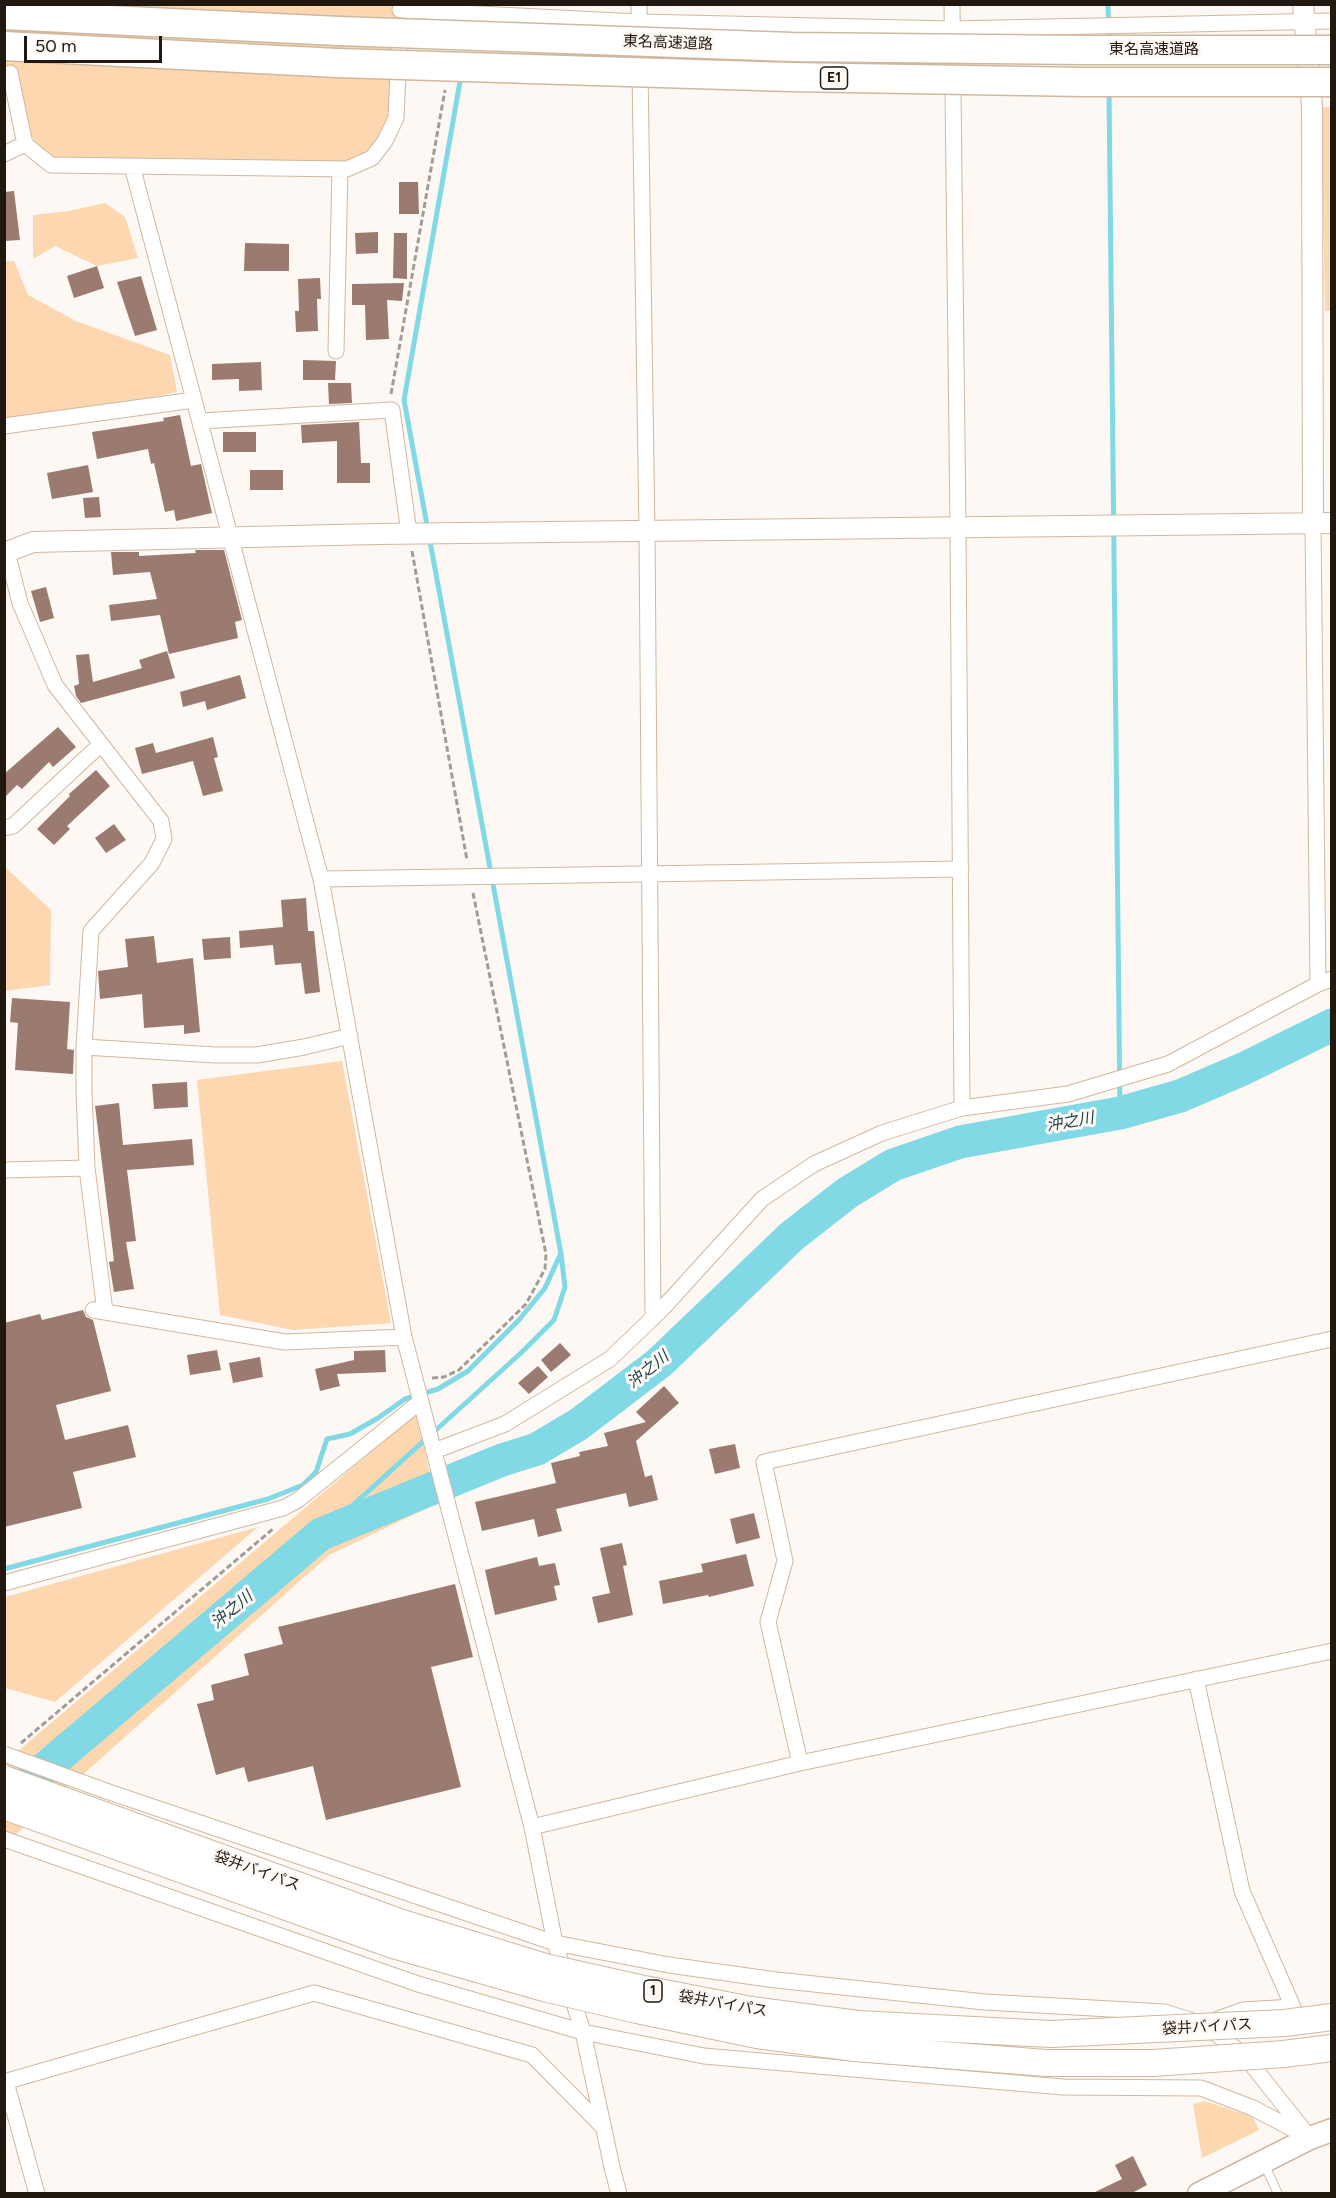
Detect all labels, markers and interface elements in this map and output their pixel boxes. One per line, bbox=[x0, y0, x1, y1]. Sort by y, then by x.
scale bar bbox=[27, 24, 165, 62]
street label: 東名高速道路 bbox=[623, 32, 713, 54]
text: 50 m bbox=[35, 35, 77, 57]
street label: 東名高速道路 bbox=[1109, 41, 1199, 59]
road number: E1 bbox=[820, 67, 848, 89]
water label: 沖之川 bbox=[1045, 1108, 1095, 1136]
water label: 沖之川 bbox=[623, 1347, 673, 1393]
water label: 沖之川 bbox=[207, 1587, 257, 1633]
street label: 袋井バイパス bbox=[212, 1847, 302, 1895]
road number: 1 bbox=[644, 1980, 662, 2002]
street label: 袋井バイパス bbox=[677, 1987, 769, 2021]
street label: 袋井バイパス bbox=[1162, 2016, 1252, 2038]

